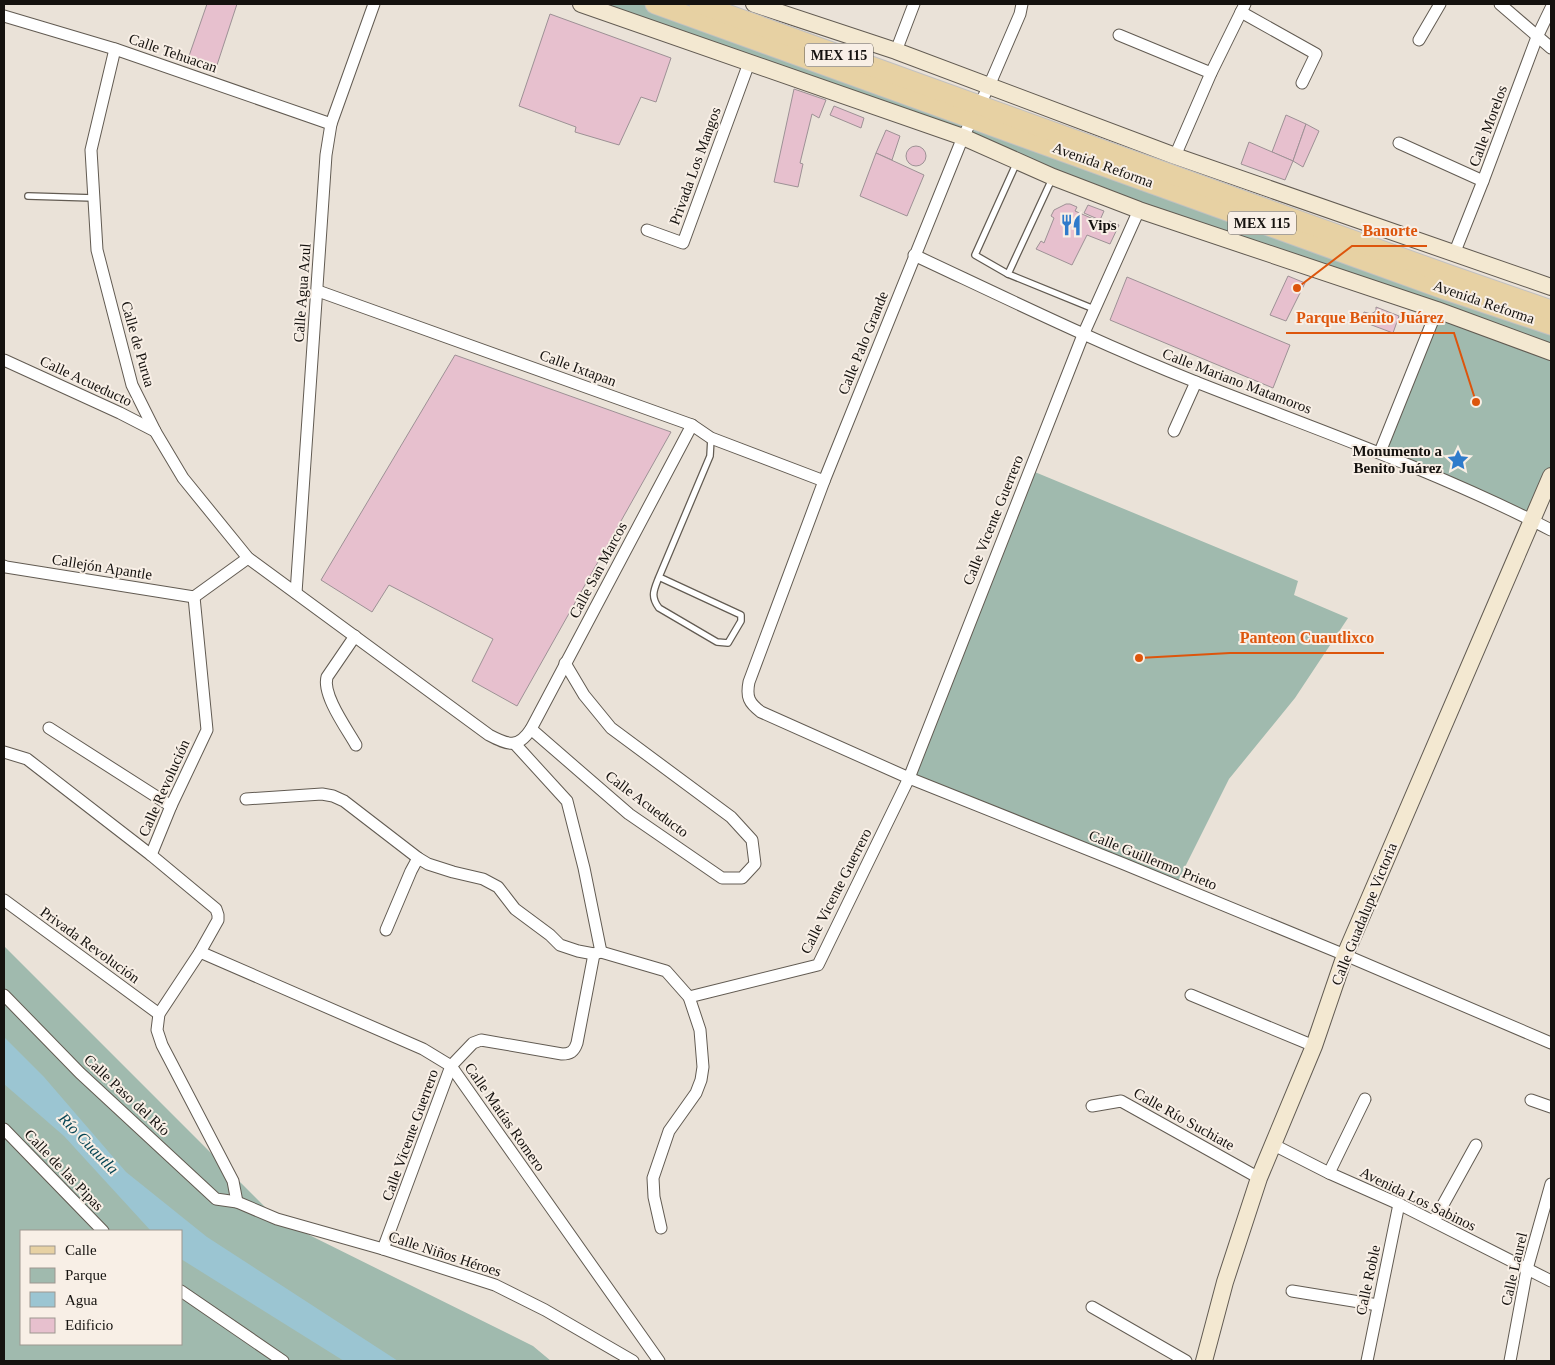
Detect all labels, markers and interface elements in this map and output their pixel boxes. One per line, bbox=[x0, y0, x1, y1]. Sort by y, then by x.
street label: Calle Tehuacan bbox=[127, 30, 220, 76]
road number: MEX 115 bbox=[805, 44, 873, 66]
street label: Calle Morelos bbox=[1466, 83, 1510, 169]
street label: Privada Los Mangos bbox=[666, 105, 724, 227]
street label: Avenida Reforma bbox=[1050, 139, 1156, 191]
restaurant icon: Vips bbox=[1058, 212, 1084, 238]
road number: MEX 115 bbox=[1228, 212, 1296, 234]
callout: Banorte bbox=[1352, 215, 1427, 246]
place label: Vips bbox=[1088, 217, 1117, 233]
text: Banorte bbox=[1362, 222, 1418, 239]
street label: Calle Agua Azul bbox=[291, 243, 313, 343]
street label: Avenida Reforma bbox=[1431, 277, 1537, 327]
street label: Calle Palo Grande bbox=[835, 289, 891, 397]
street label: Calle de Purua bbox=[118, 299, 158, 389]
callout: Parque Benito Juárez bbox=[1286, 302, 1454, 333]
text: Parque Benito Juárez bbox=[1296, 309, 1444, 327]
street label: Calle Mariano Matamoros bbox=[1160, 345, 1314, 417]
street label: Calle Ixtapan bbox=[537, 347, 619, 389]
street label: Calle Acueducto bbox=[38, 353, 134, 409]
place label: Monumento a Benito Juárez bbox=[1352, 443, 1442, 476]
place icon: Monumento a Benito Juárez bbox=[1445, 447, 1471, 473]
street label: Calle Vicente Guerrero bbox=[960, 453, 1026, 587]
street label: Calle San Marcos bbox=[566, 519, 630, 621]
street label: Callejón Apantle bbox=[51, 551, 154, 583]
callout: Panteon Cuautlixco bbox=[1230, 622, 1384, 653]
text: Panteon Cuautlixco bbox=[1240, 629, 1374, 646]
street label: Calle Revolución bbox=[135, 737, 193, 839]
street label: Calle Acueducto bbox=[602, 768, 692, 840]
street label: Calle Vicente Guerrero bbox=[797, 826, 875, 956]
street label: Calle Guillermo Prieto bbox=[1087, 827, 1219, 893]
street label: Calle Guadalupe Victoria bbox=[1328, 840, 1400, 988]
street label: Privada Revolución bbox=[37, 904, 143, 987]
street label: Calle Paso del Río bbox=[81, 1051, 173, 1139]
street label: Calle Matías Romero bbox=[462, 1060, 548, 1174]
street label: Calle Vicente Guerrero bbox=[379, 1067, 441, 1203]
street label: Calle Río Suchiate bbox=[1131, 1085, 1237, 1153]
water label: Río Cuautla bbox=[55, 1109, 122, 1177]
street label: Calle de las Pipas bbox=[21, 1126, 107, 1214]
street label: Avenida Los Sabinos bbox=[1357, 1164, 1479, 1234]
street label: Calle Niños Héroes bbox=[387, 1228, 503, 1280]
legend bbox=[20, 1230, 182, 1345]
street label: Calle Laurel bbox=[1498, 1231, 1530, 1307]
text: Calle bbox=[65, 1242, 97, 1258]
street label: Calle Roble bbox=[1353, 1243, 1383, 1317]
text: Parque bbox=[65, 1267, 107, 1283]
text: Agua bbox=[65, 1292, 98, 1308]
text: Edificio bbox=[65, 1317, 113, 1333]

